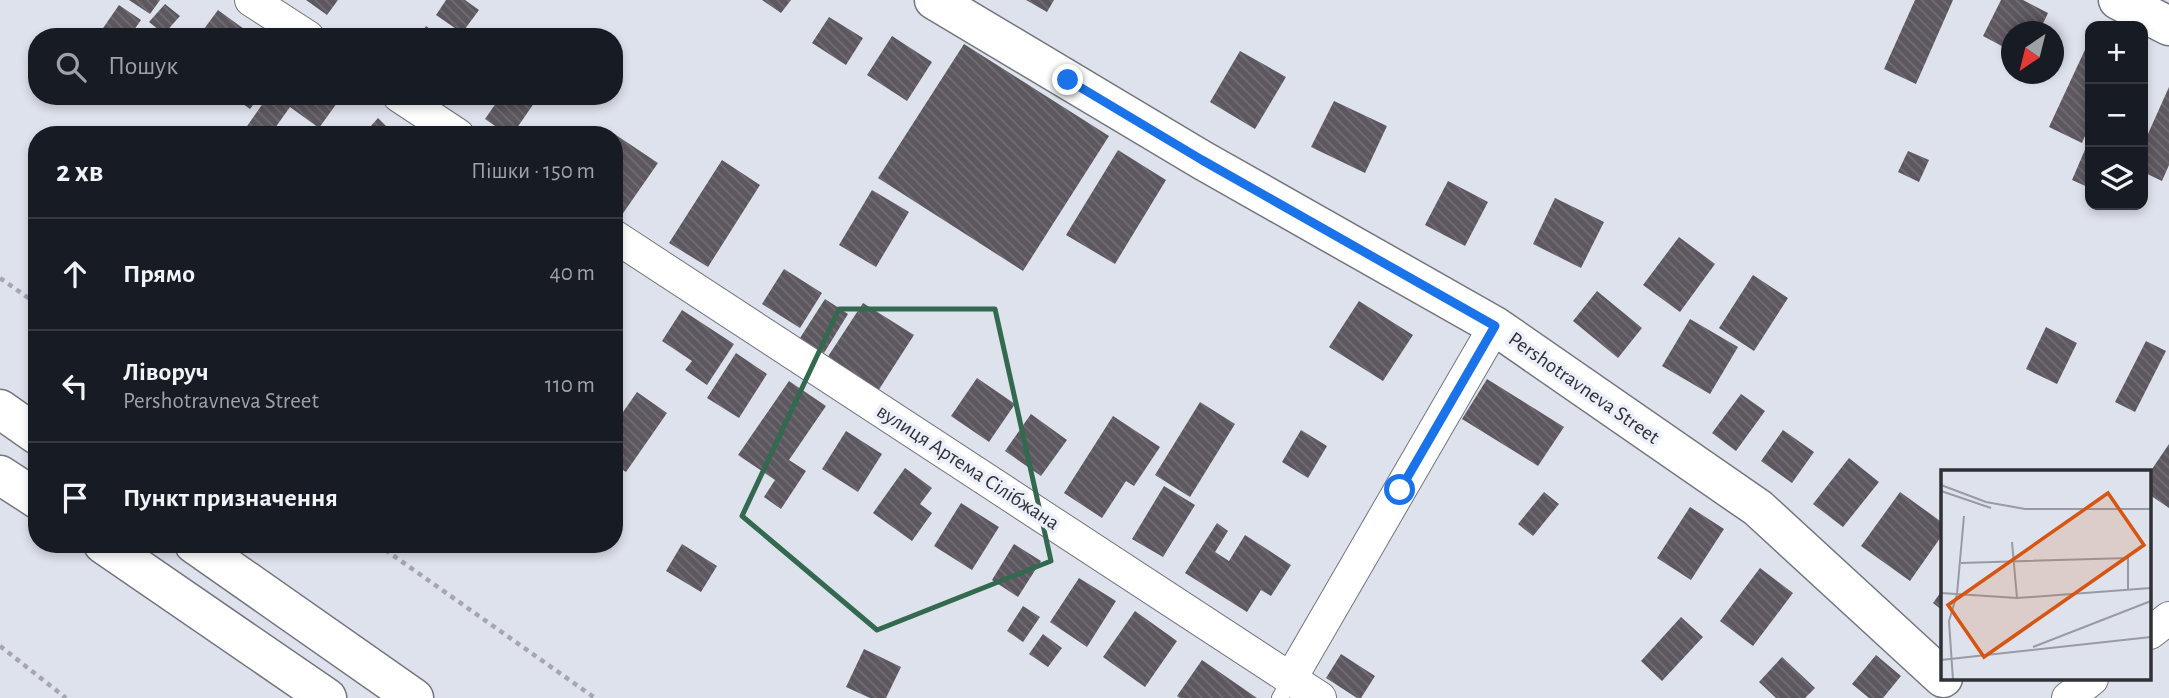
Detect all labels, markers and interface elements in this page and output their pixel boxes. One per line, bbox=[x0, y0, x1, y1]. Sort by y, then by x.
north arrow bbox=[2001, 21, 2064, 84]
map controls bbox=[2085, 21, 2148, 210]
button: + bbox=[2085, 21, 2148, 84]
search box bbox=[28, 28, 623, 105]
icon: search bbox=[52, 48, 90, 86]
text: Пошук bbox=[108, 53, 178, 79]
route end bbox=[1052, 64, 1083, 95]
button: − bbox=[2085, 84, 2148, 147]
button: layers bbox=[2085, 147, 2148, 210]
text: 2 хв bbox=[56, 157, 103, 187]
text: Пішки · 150 m bbox=[471, 160, 595, 183]
icon: ahead bbox=[56, 255, 94, 293]
text: Прямо bbox=[123, 261, 195, 287]
text: 40 m bbox=[550, 262, 595, 285]
street label: Pershotravneva Street bbox=[1505, 328, 1663, 448]
text: Ліворуч bbox=[123, 359, 209, 385]
icon: left bbox=[56, 367, 94, 405]
text: 110 m bbox=[545, 374, 595, 397]
text: Pershotravneva Street bbox=[123, 390, 319, 413]
street label: вулиця Артема Сілібжана bbox=[873, 400, 1063, 534]
inset map bbox=[1941, 470, 2152, 680]
route start bbox=[1384, 474, 1415, 505]
icon: arrive bbox=[56, 479, 94, 517]
text: Пункт призначення bbox=[123, 485, 338, 511]

